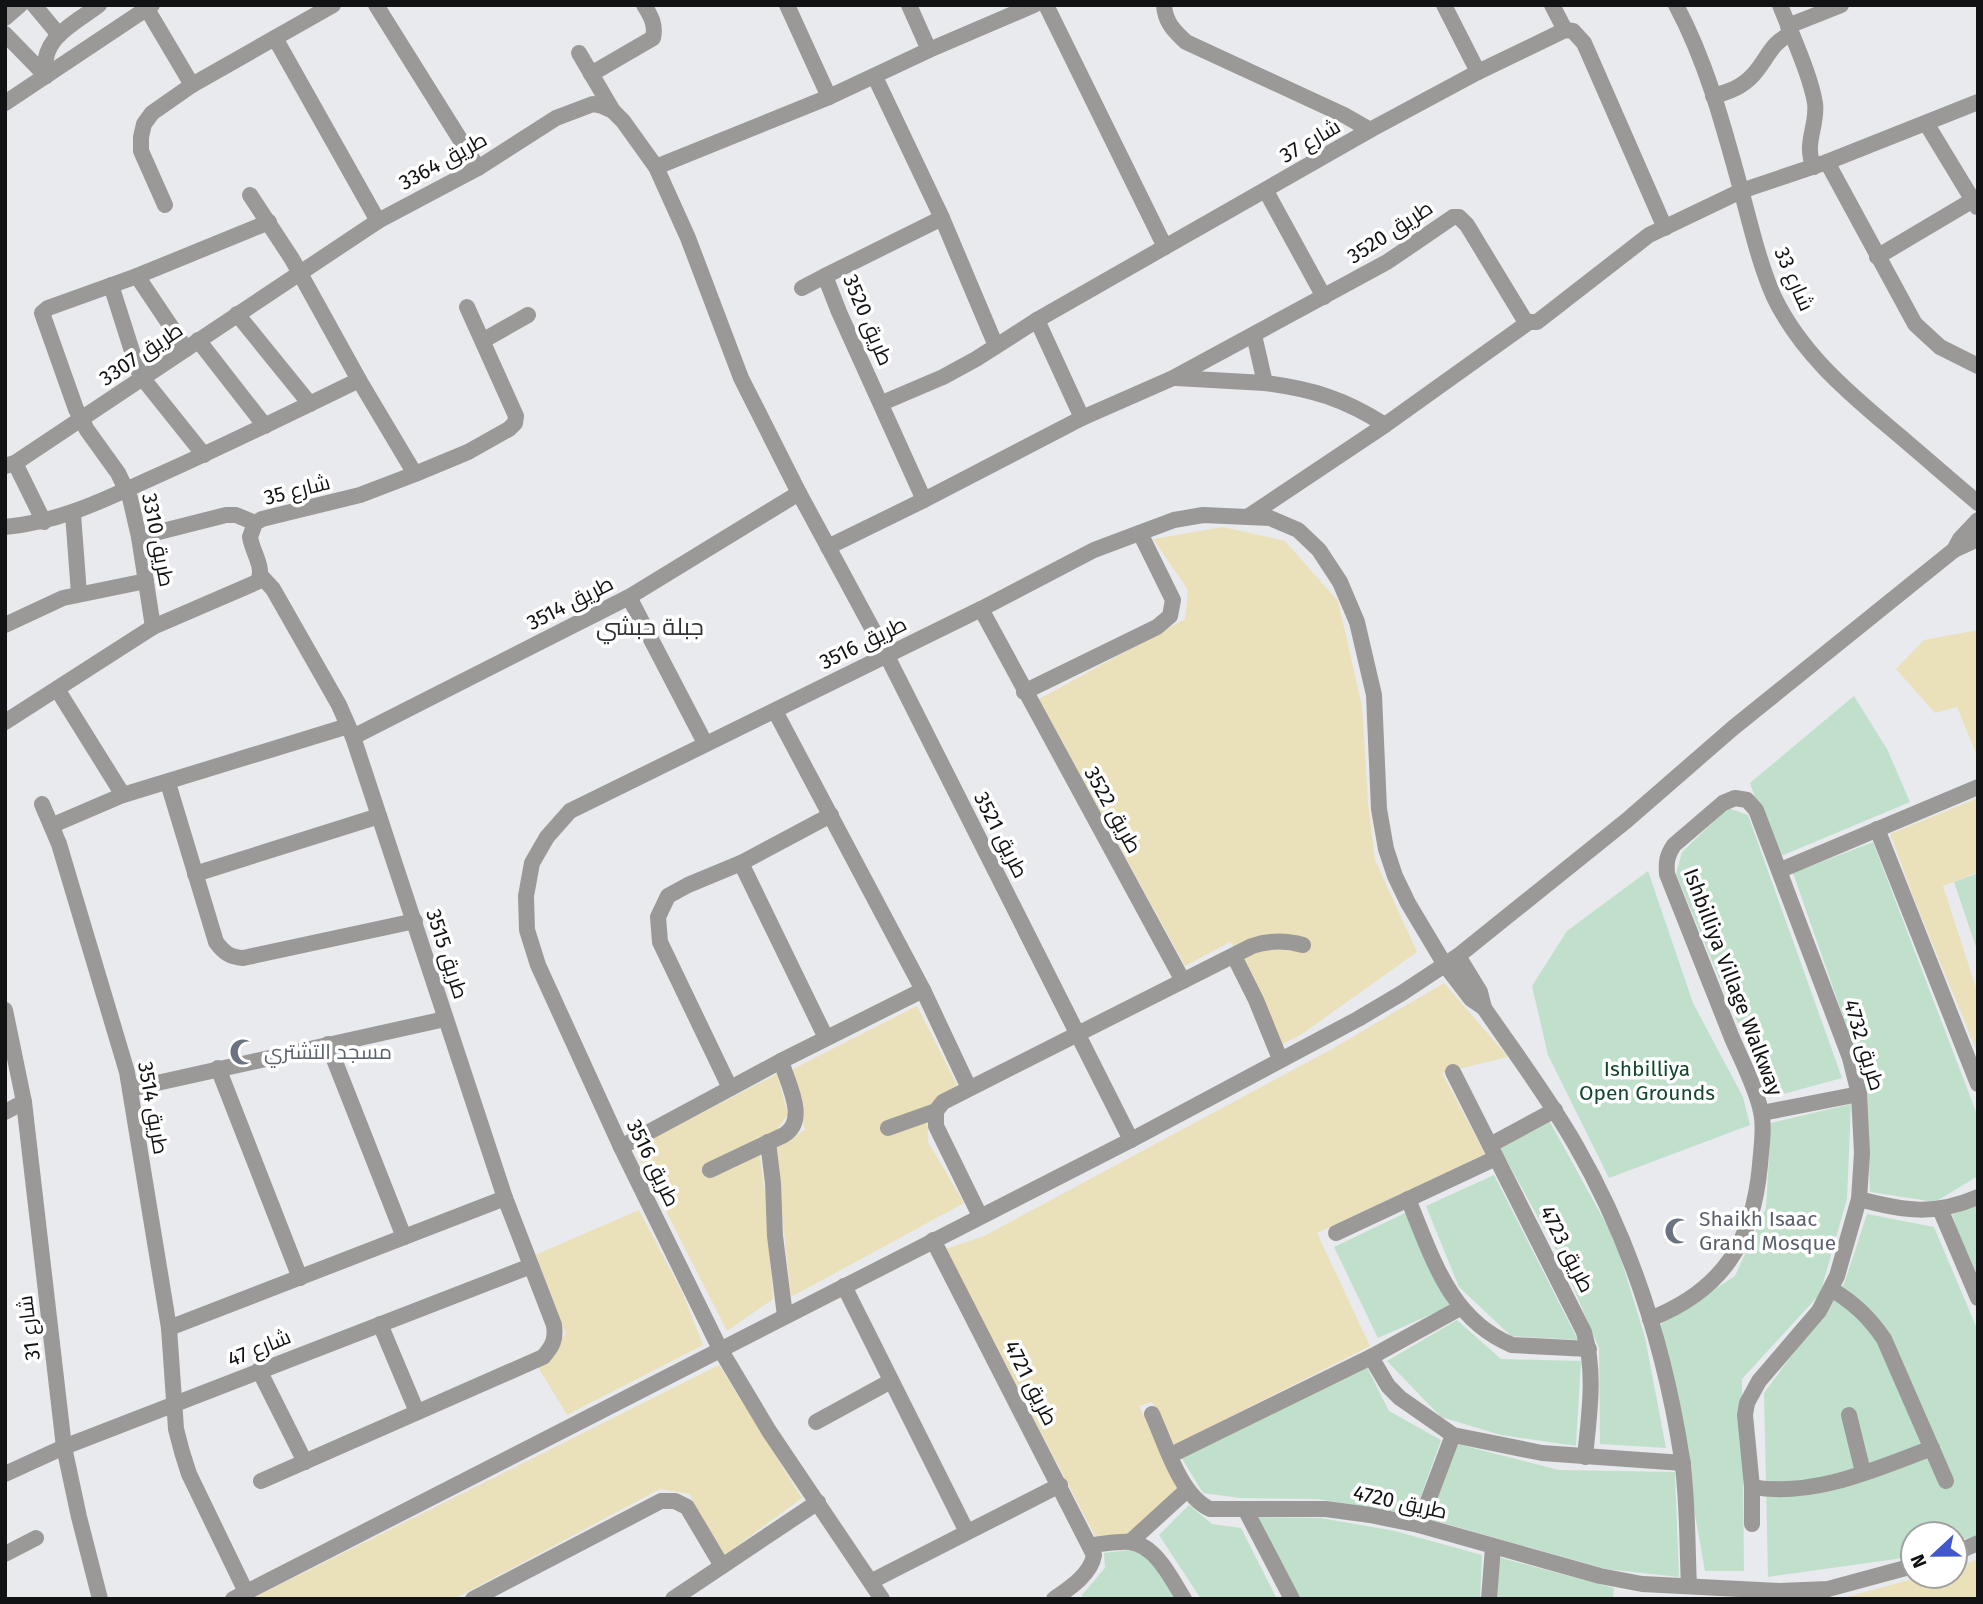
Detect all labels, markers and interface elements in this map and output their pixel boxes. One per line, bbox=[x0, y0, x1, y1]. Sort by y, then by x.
street label: شارع 37 bbox=[1275, 113, 1346, 170]
street label: طريق 3364 bbox=[394, 126, 492, 196]
street label: طريق 3520 bbox=[1342, 195, 1438, 269]
street label: شارع 33 bbox=[1768, 243, 1820, 315]
street label: طريق 3520 bbox=[837, 271, 899, 369]
street label: طريق 3307 bbox=[94, 317, 188, 391]
street label: شارع 35 bbox=[261, 469, 333, 512]
street label: طريق 3310 bbox=[136, 491, 180, 589]
street label: طريق 3514 bbox=[522, 570, 618, 636]
street label: طريق 3516 bbox=[815, 611, 911, 675]
district label: جبلة حبشي bbox=[596, 613, 704, 645]
street label: طريق 3522 bbox=[1079, 762, 1147, 858]
street label: طريق 3521 bbox=[968, 788, 1034, 882]
street label: Ishbilliya Village Walkway bbox=[1678, 865, 1789, 1100]
street label: طريق 3515 bbox=[420, 906, 474, 1002]
street label: طريق 4732 bbox=[1838, 996, 1890, 1094]
mosque icon: مسجد التشتري bbox=[228, 1037, 258, 1067]
place label: مسجد التشتري bbox=[264, 1039, 392, 1068]
park label: Ishbilliya Open Grounds bbox=[1579, 1056, 1715, 1106]
street label: طريق 3514 bbox=[132, 1060, 174, 1156]
street label: طريق 3516 bbox=[621, 1115, 685, 1211]
street label: طريق 4723 bbox=[1534, 1201, 1600, 1297]
place label: Shaikh Isaac Grand Mosque bbox=[1699, 1206, 1836, 1256]
mosque icon: Shaikh Isaac Grand Mosque bbox=[1663, 1216, 1693, 1246]
street label: شارع 31 bbox=[12, 1294, 47, 1362]
street label: شارع 47 bbox=[223, 1324, 295, 1373]
street label: طريق 4721 bbox=[998, 1336, 1064, 1430]
street label: طريق 4720 bbox=[1351, 1479, 1449, 1525]
north arrow bbox=[1899, 1520, 1969, 1590]
text: N bbox=[1906, 1551, 1932, 1571]

